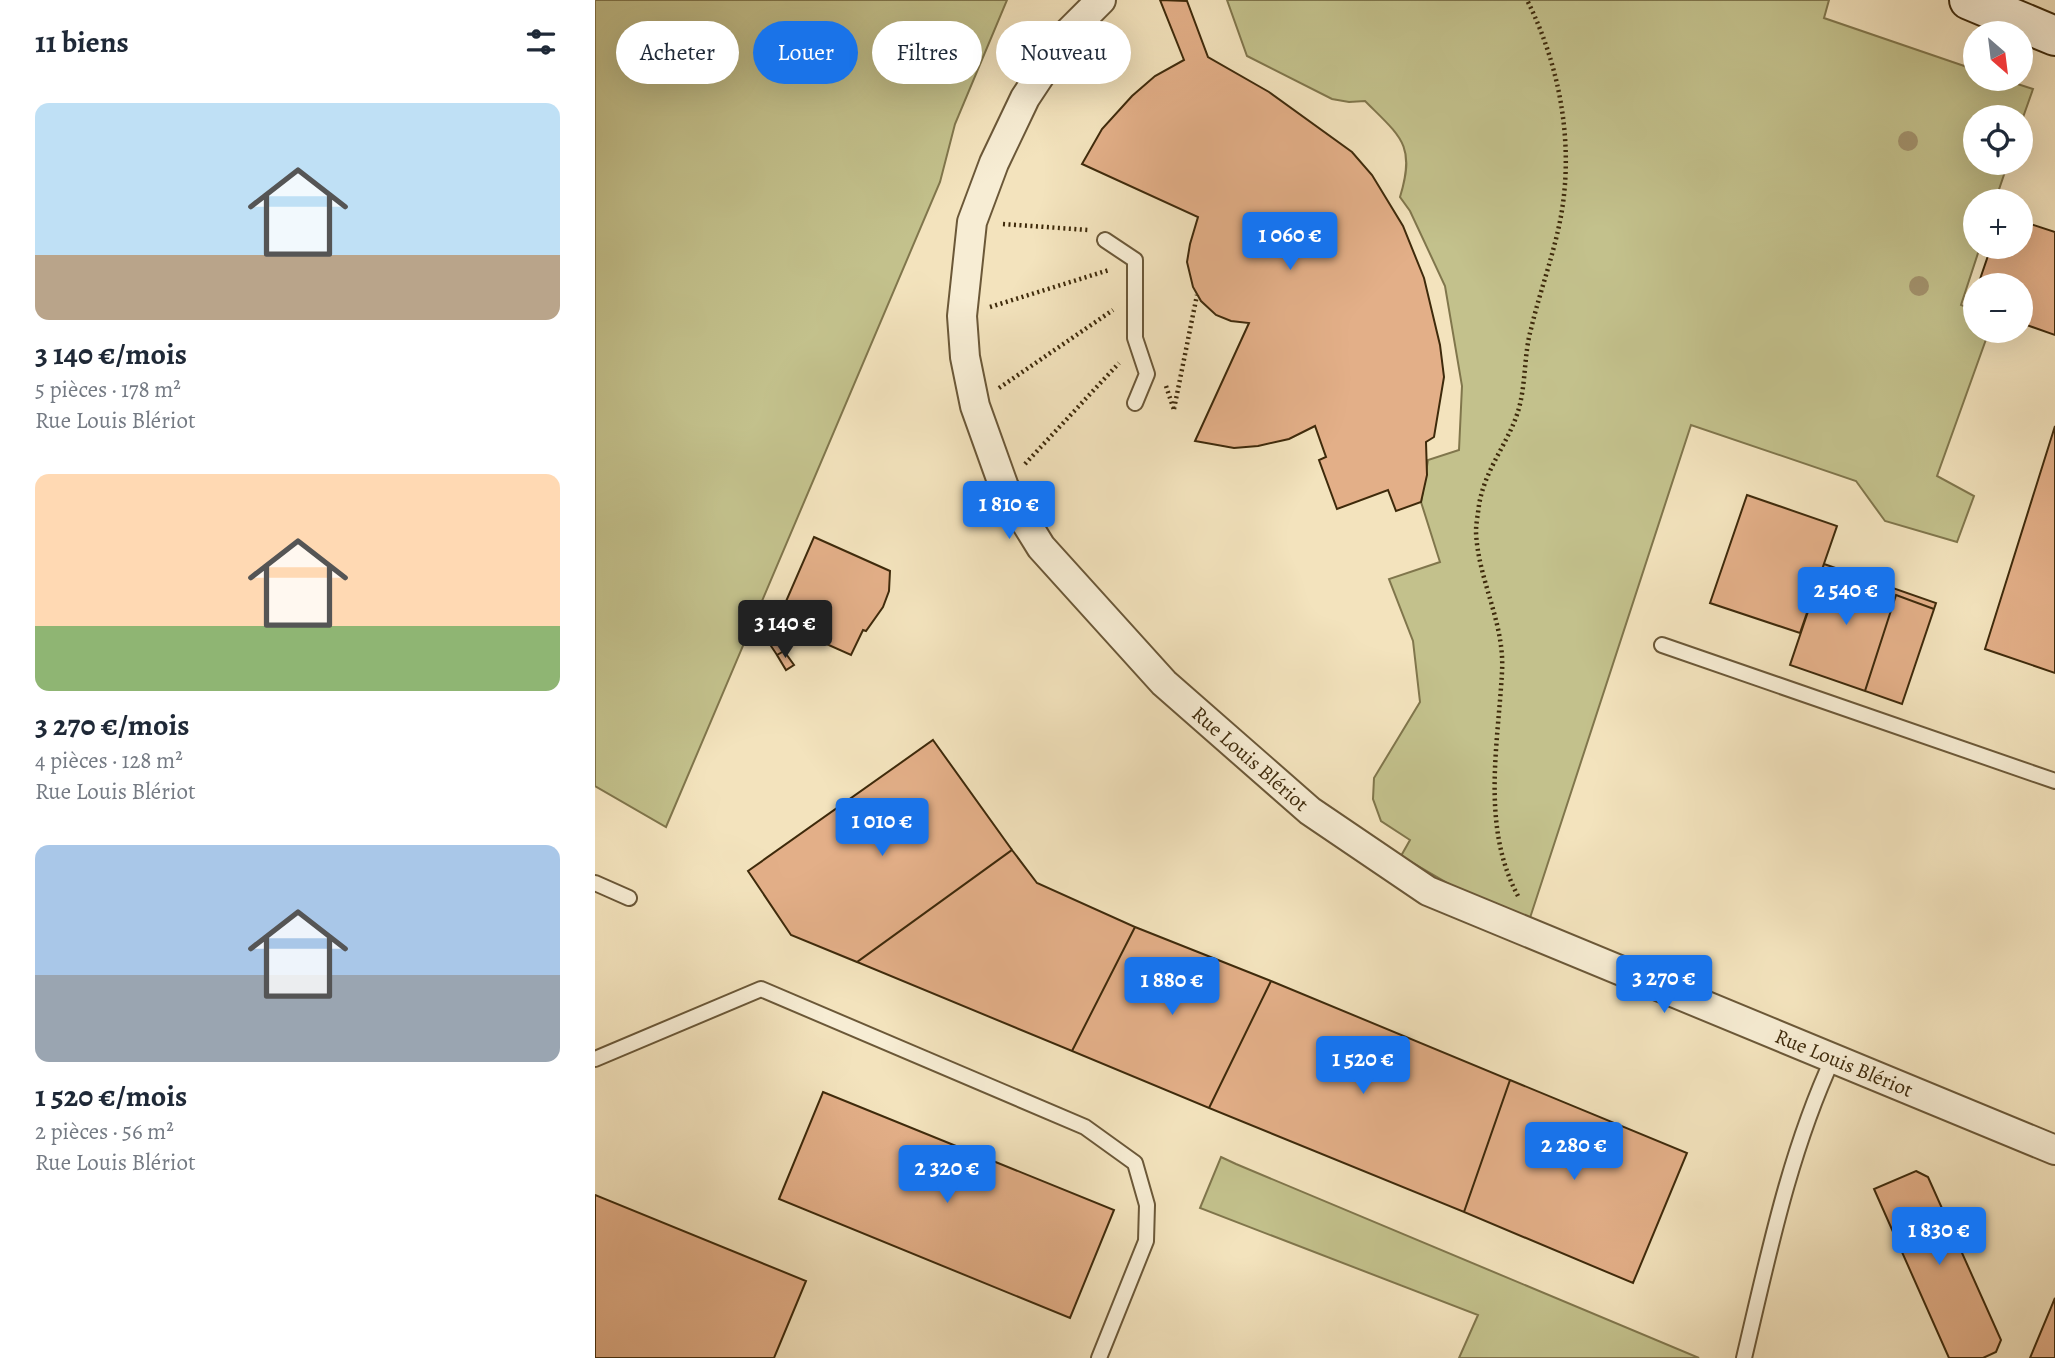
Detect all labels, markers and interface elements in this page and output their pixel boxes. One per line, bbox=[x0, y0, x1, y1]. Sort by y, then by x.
chip: Acheter bbox=[616, 21, 739, 84]
chip: Louer bbox=[753, 21, 858, 84]
chip: Filtres bbox=[872, 21, 982, 84]
chip: Nouveau bbox=[996, 21, 1131, 84]
north arrow bbox=[1963, 21, 2033, 91]
map controls bbox=[1963, 21, 2033, 343]
text: 11 biens bbox=[35, 22, 129, 62]
icon: filters bbox=[522, 23, 560, 61]
button: locate bbox=[1963, 105, 2033, 175]
icon: home bbox=[235, 149, 361, 275]
button: + bbox=[1963, 189, 2033, 259]
pin: 1 060 € bbox=[1225, 212, 1355, 272]
text: 1 060 € bbox=[1258, 219, 1322, 250]
button: − bbox=[1963, 273, 2033, 343]
text: 3 140 €/mois bbox=[35, 334, 187, 374]
text: 5 pièces · 178 m² bbox=[35, 374, 181, 405]
text: Rue Louis Blériot bbox=[35, 405, 196, 436]
pin: 1 810 € bbox=[944, 482, 1074, 541]
text: 1 810 € bbox=[979, 488, 1039, 519]
icon: home bbox=[235, 520, 361, 646]
pin: 2 540 € bbox=[1781, 568, 1911, 627]
text: 2 540 € bbox=[1814, 574, 1878, 605]
pin: 3 140 € bbox=[720, 600, 850, 660]
text: 3 140 € bbox=[754, 607, 816, 638]
street label: Rue Louis Blériot bbox=[1186, 700, 1315, 818]
text: 3 270 €/mois bbox=[35, 705, 189, 745]
text: 4 pièces · 128 m² bbox=[35, 745, 183, 776]
text: Rue Louis Blériot bbox=[35, 776, 196, 807]
pin: 1 010 € bbox=[817, 798, 947, 858]
text: 1 010 € bbox=[852, 805, 912, 836]
icon: home bbox=[235, 891, 361, 1017]
pin: 3 270 € bbox=[1599, 956, 1729, 1015]
pin: 1 880 € bbox=[1107, 958, 1237, 1017]
text: 3 270 € bbox=[1632, 962, 1696, 993]
text: 1 880 € bbox=[1140, 964, 1204, 995]
street label: Rue Louis Blériot bbox=[1771, 1022, 1917, 1104]
pin: 1 520 € bbox=[1298, 1036, 1428, 1096]
text: 1 520 € bbox=[1332, 1043, 1394, 1074]
text: 1 520 €/mois bbox=[35, 1076, 187, 1116]
text: 2 pièces · 56 m² bbox=[35, 1116, 174, 1147]
pin: 2 280 € bbox=[1509, 1122, 1639, 1182]
text: 2 280 € bbox=[1541, 1129, 1607, 1160]
pin: 2 320 € bbox=[882, 1146, 1012, 1205]
text: Rue Louis Blériot bbox=[35, 1147, 196, 1178]
text: 2 320 € bbox=[915, 1152, 979, 1183]
pin: 1 830 € bbox=[1874, 1208, 2004, 1267]
text: 1 830 € bbox=[1908, 1214, 1970, 1245]

